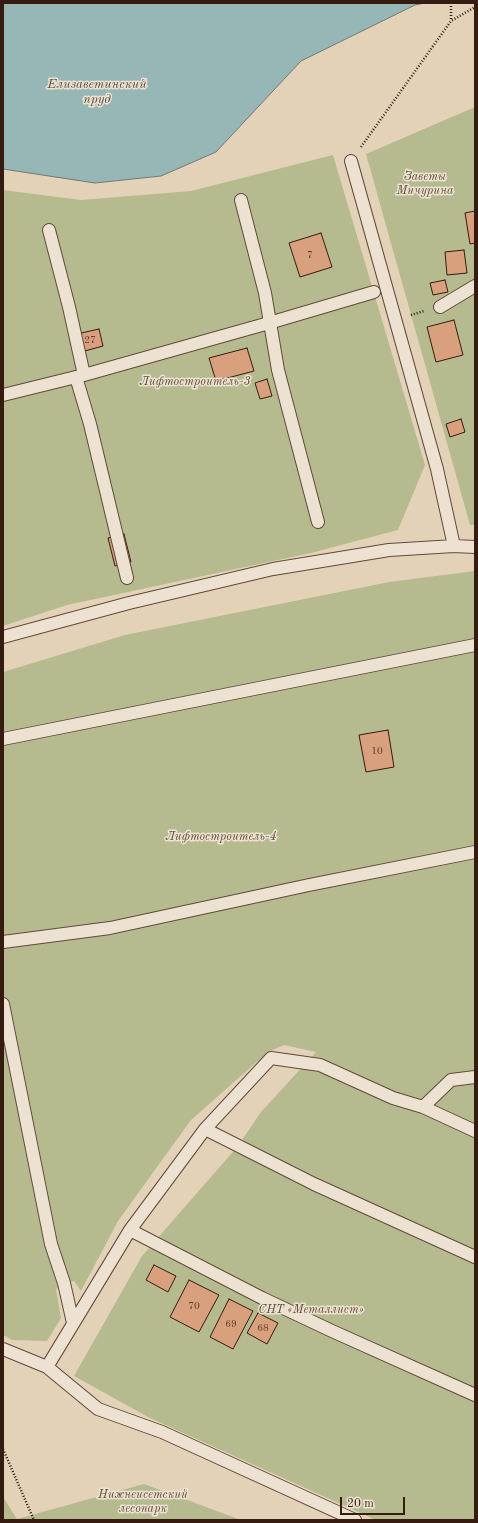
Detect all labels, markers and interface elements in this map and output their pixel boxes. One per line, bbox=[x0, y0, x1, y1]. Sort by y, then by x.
water label: Елизаветинский пруд bbox=[47, 77, 147, 108]
park label: Заветы Мичурина bbox=[397, 170, 453, 198]
house number: 7 bbox=[307, 249, 313, 261]
house number: 27 bbox=[84, 334, 96, 346]
park label: Лифтостроитель-3 bbox=[140, 375, 250, 389]
house number: 10 bbox=[371, 745, 383, 757]
park label: Лифтостроитель-4 bbox=[166, 830, 276, 844]
house number: 70 bbox=[188, 1300, 200, 1312]
park label: СНТ «Металлист» bbox=[258, 1303, 364, 1317]
house number: 69 bbox=[225, 1318, 237, 1330]
house number: 68 bbox=[257, 1322, 269, 1334]
park label: Нижнеисетский лесопарк bbox=[98, 1488, 188, 1516]
scale bar bbox=[342, 1489, 407, 1515]
text: 20 m bbox=[347, 1498, 374, 1510]

